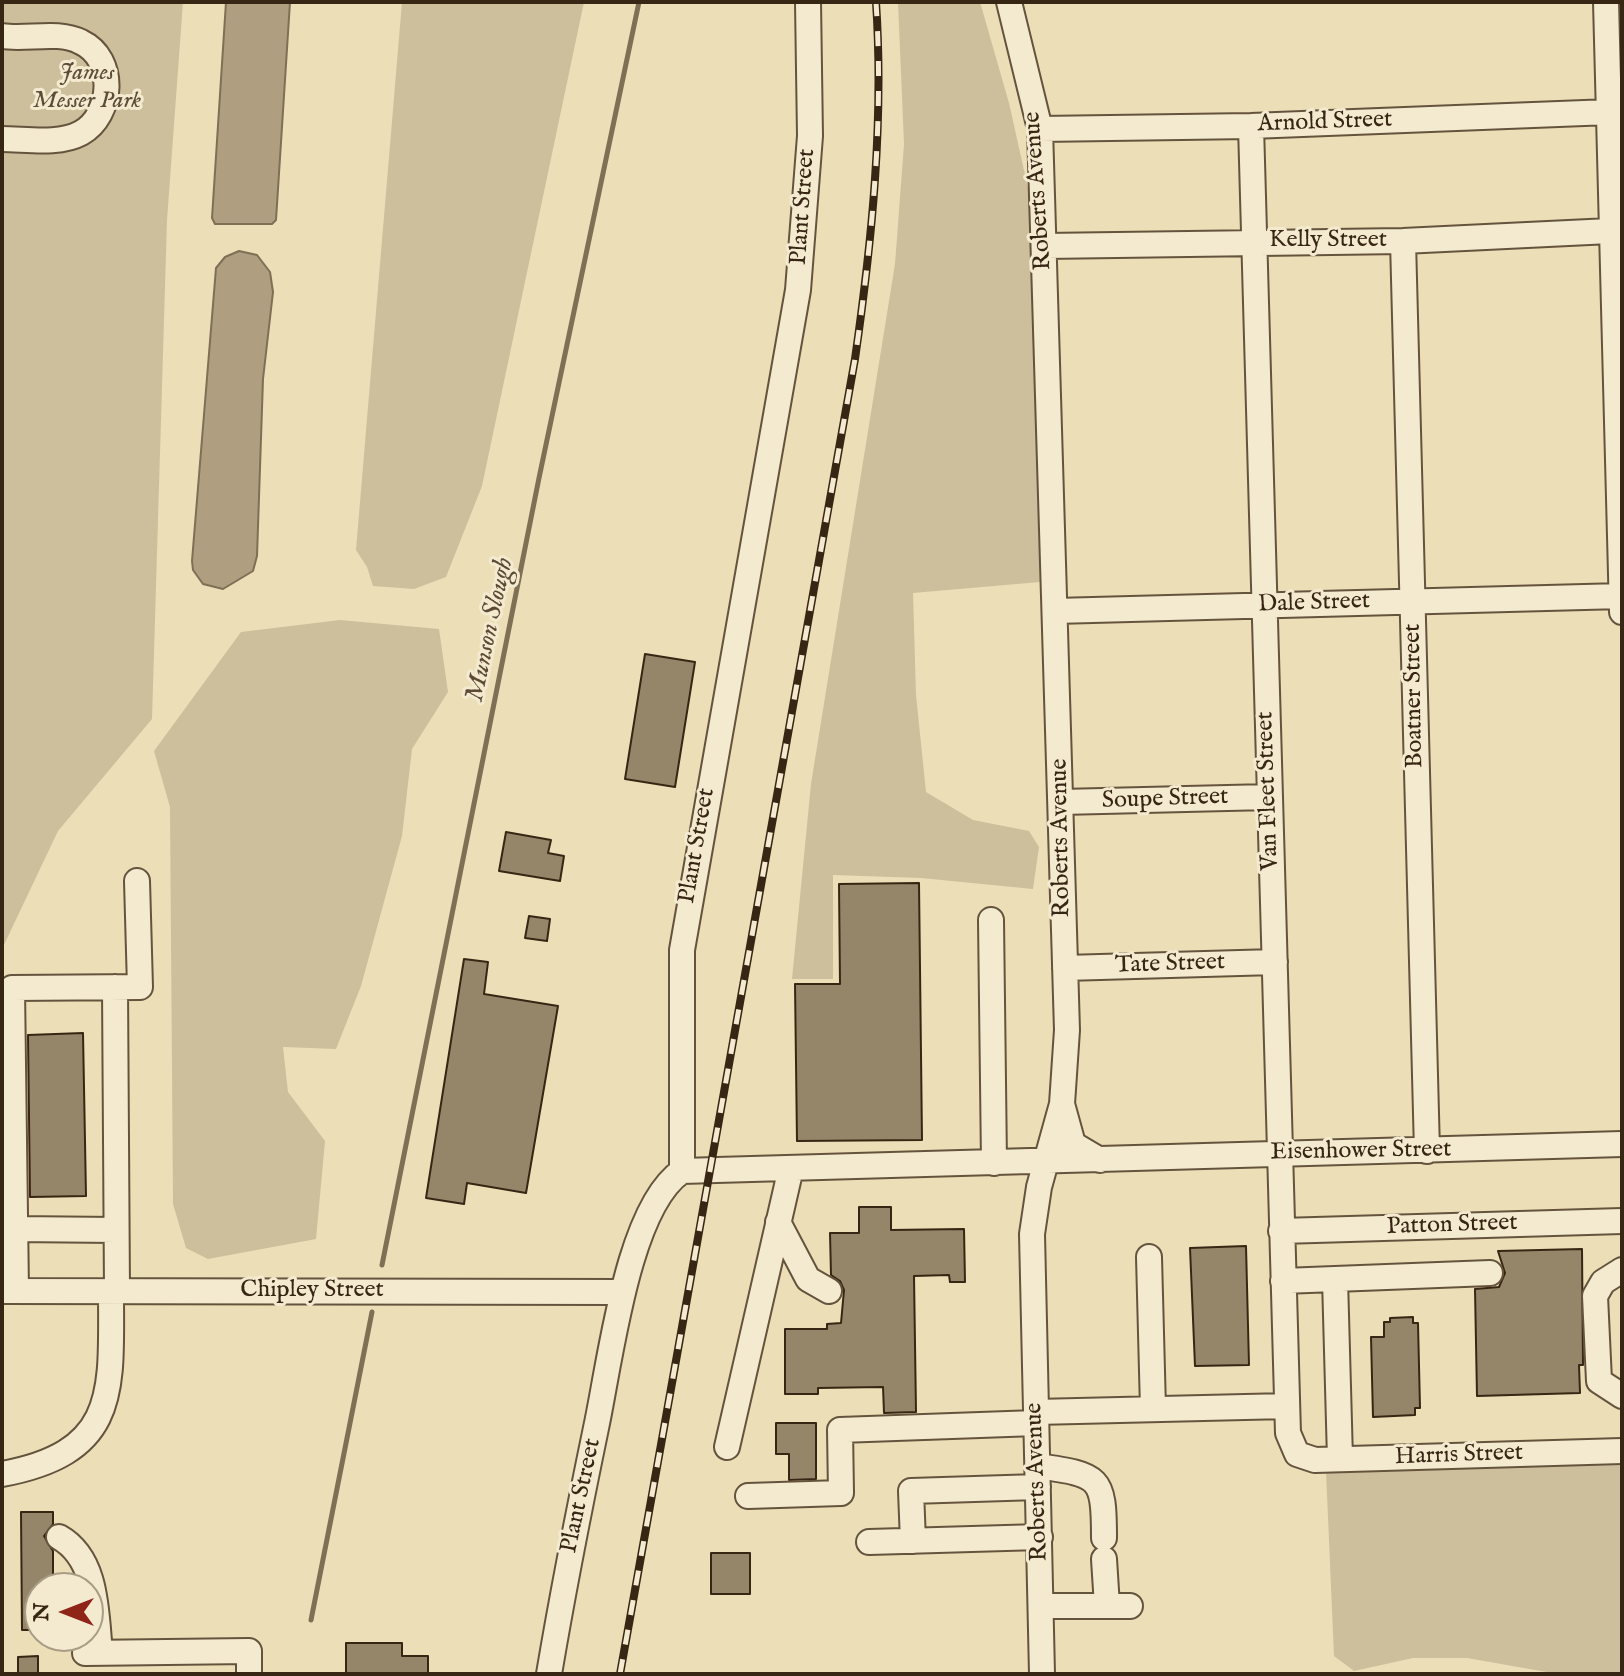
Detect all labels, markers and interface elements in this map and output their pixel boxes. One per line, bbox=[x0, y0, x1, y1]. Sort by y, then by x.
park label: James Messer Park bbox=[33, 60, 141, 116]
street label: Arnold Street bbox=[1257, 106, 1393, 140]
street label: Roberts Avenue bbox=[1019, 111, 1059, 271]
street label: Plant Street bbox=[786, 148, 822, 266]
street label: Kelly Street bbox=[1269, 227, 1387, 255]
water label: Munson Slough bbox=[461, 555, 521, 705]
street label: Dale Street bbox=[1258, 588, 1370, 620]
street label: Boatner Street bbox=[1399, 623, 1431, 769]
street label: Van Fleet Street bbox=[1252, 711, 1286, 871]
street label: Roberts Avenue bbox=[1046, 758, 1078, 918]
street label: Soupe Street bbox=[1101, 783, 1229, 817]
street label: Plant Street bbox=[674, 786, 722, 906]
street label: Tate Street bbox=[1114, 949, 1226, 981]
street label: Eisenhower Street bbox=[1270, 1136, 1452, 1168]
street label: Patton Street bbox=[1386, 1209, 1518, 1243]
street label: Chipley Street bbox=[240, 1277, 384, 1305]
street label: Roberts Avenue bbox=[1021, 1402, 1055, 1562]
street label: Plant Street bbox=[556, 1436, 608, 1556]
street label: Harris Street bbox=[1394, 1439, 1524, 1473]
north arrow bbox=[24, 1572, 104, 1652]
text: N bbox=[28, 1602, 56, 1622]

